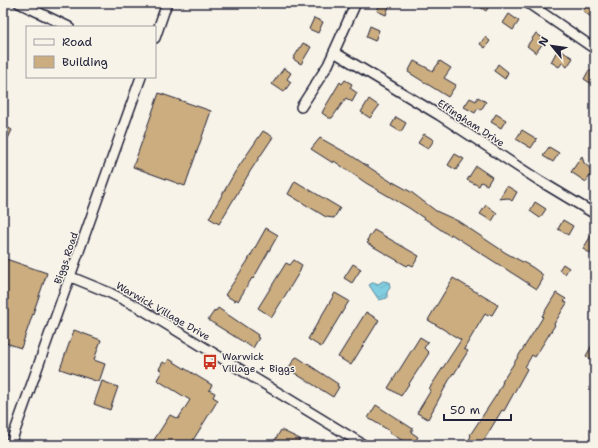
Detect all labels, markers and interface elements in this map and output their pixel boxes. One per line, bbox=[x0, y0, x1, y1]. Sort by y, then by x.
legend bbox=[26, 26, 156, 78]
north arrow bbox=[532, 26, 572, 66]
text: Road bbox=[62, 34, 93, 50]
text: N bbox=[535, 34, 553, 49]
text: Building bbox=[62, 54, 108, 70]
street label: Effingham Drive bbox=[435, 96, 507, 150]
street label: Biggs Road bbox=[51, 230, 81, 286]
street label: Warwick Village Drive bbox=[114, 279, 213, 343]
place label: Warwick Village + Biggs bbox=[222, 350, 295, 375]
bus stop icon: Warwick Village + Biggs bbox=[201, 353, 219, 371]
scale bar bbox=[444, 396, 511, 422]
text: 50 m bbox=[450, 402, 480, 418]

